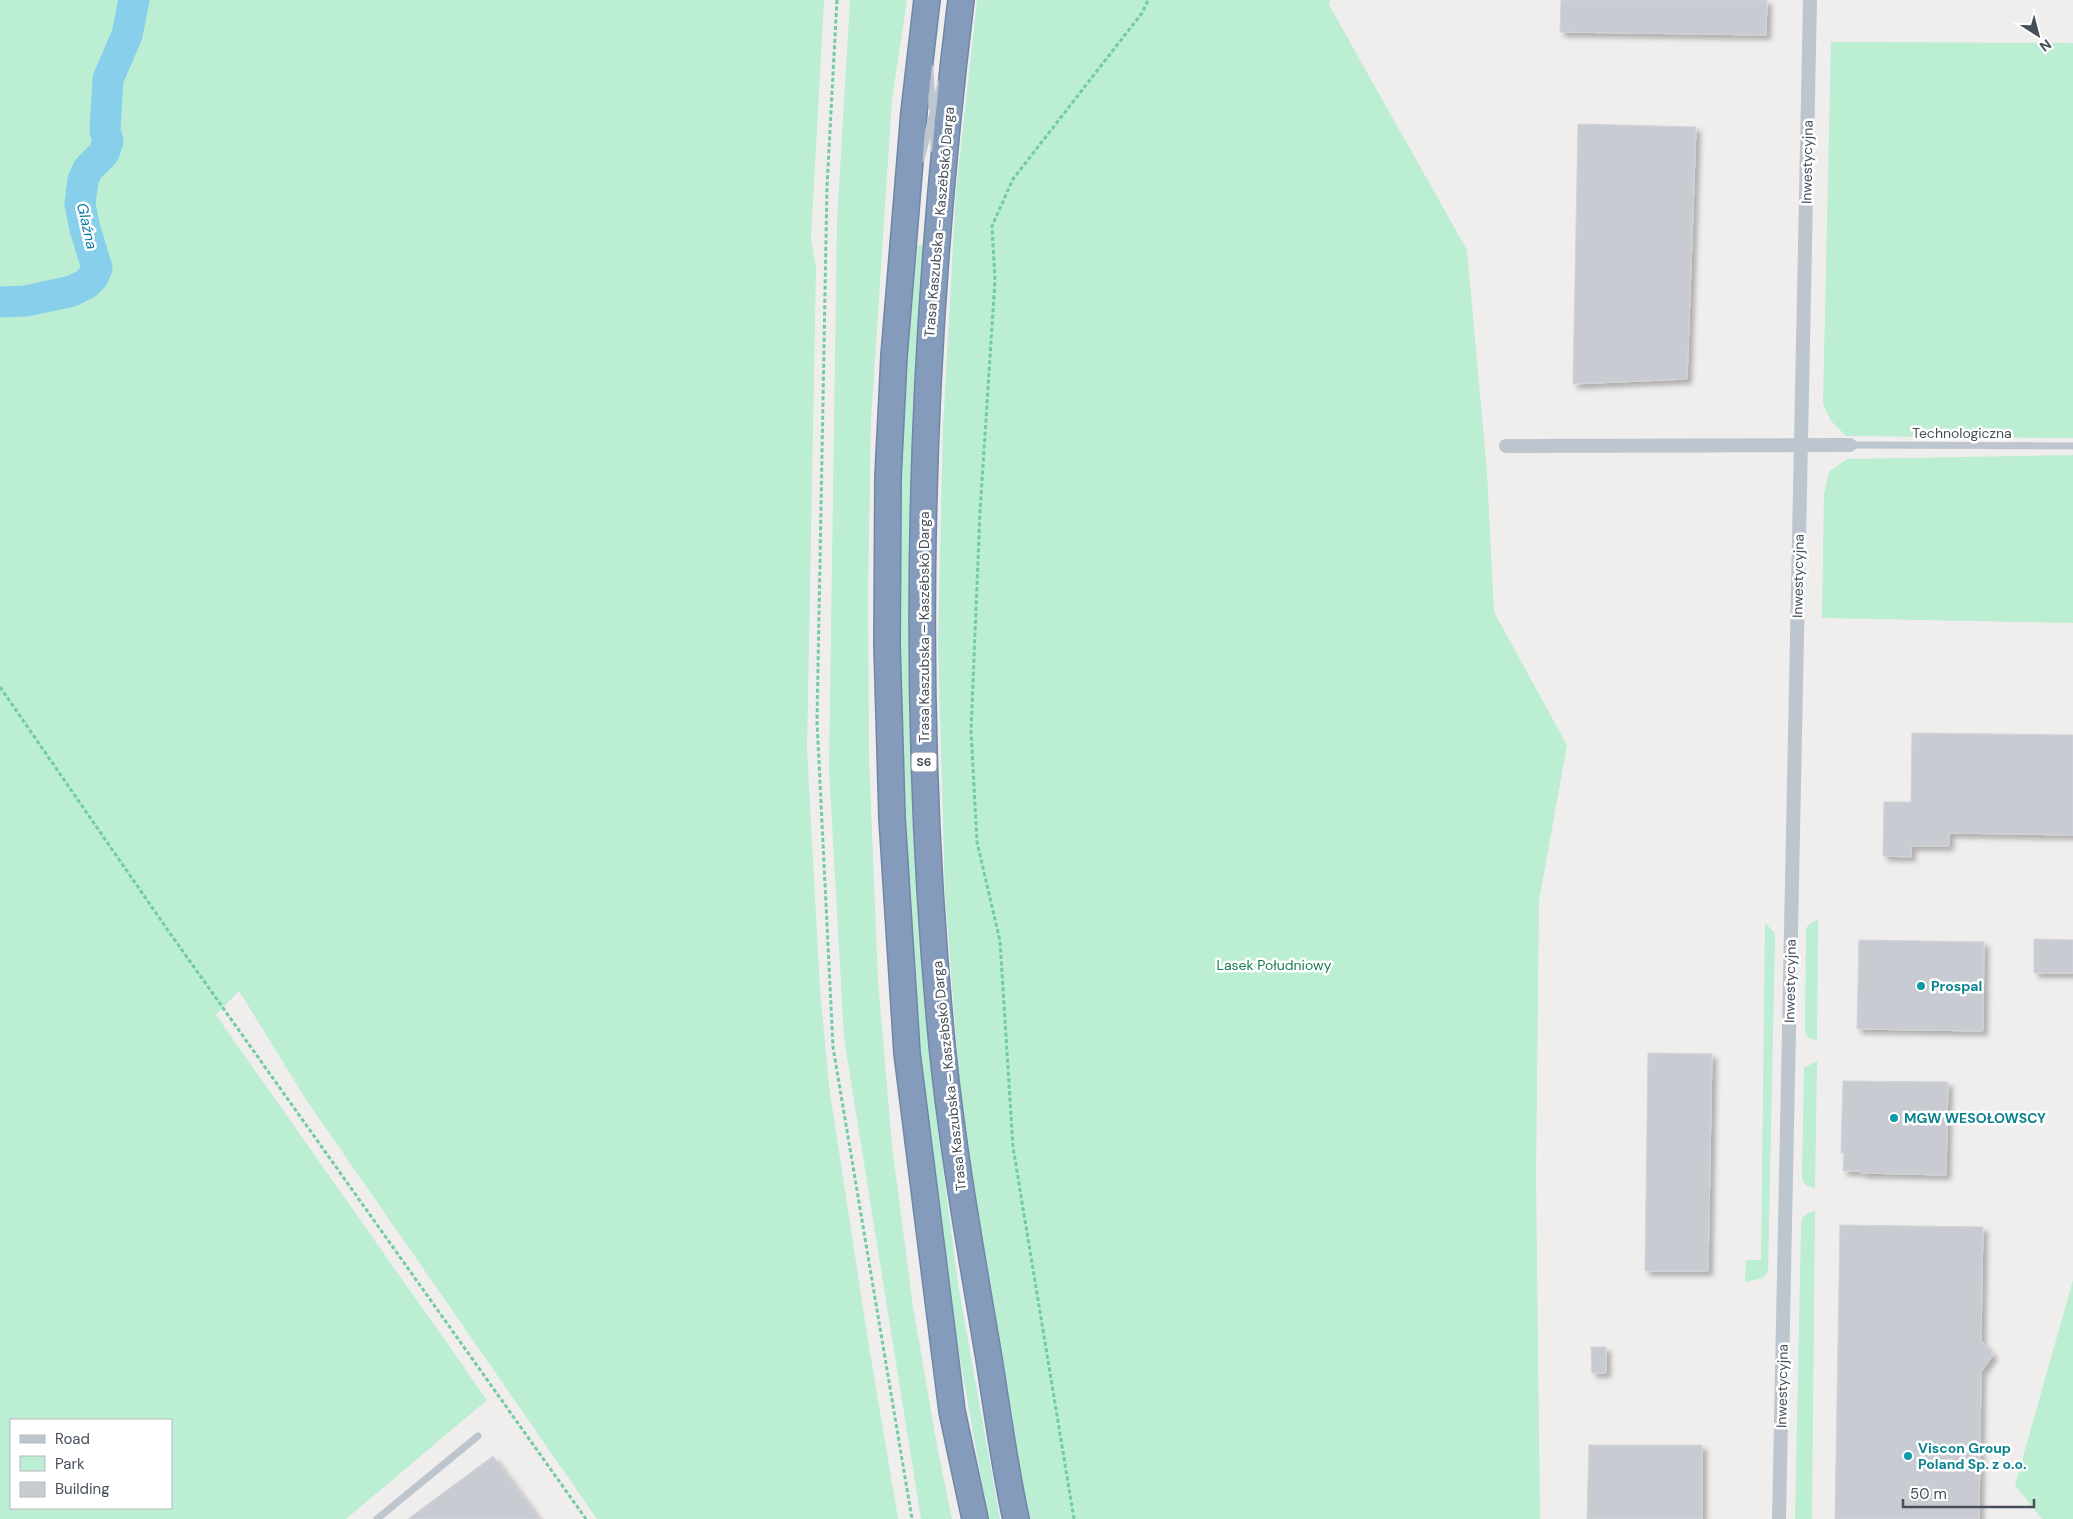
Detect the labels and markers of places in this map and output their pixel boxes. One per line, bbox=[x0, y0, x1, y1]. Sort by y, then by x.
place label: Prospal bbox=[1931, 977, 1982, 995]
marker: Prospal bbox=[1915, 980, 1927, 992]
place label: MGW WESOŁOWSCY bbox=[1904, 1109, 2046, 1127]
marker: MGW WESOŁOWSCY bbox=[1888, 1112, 1900, 1124]
place label: Viscon Group Poland Sp. z o.o. bbox=[1918, 1439, 2027, 1473]
marker: Viscon Group Poland Sp. z o.o. bbox=[1902, 1450, 1914, 1462]

